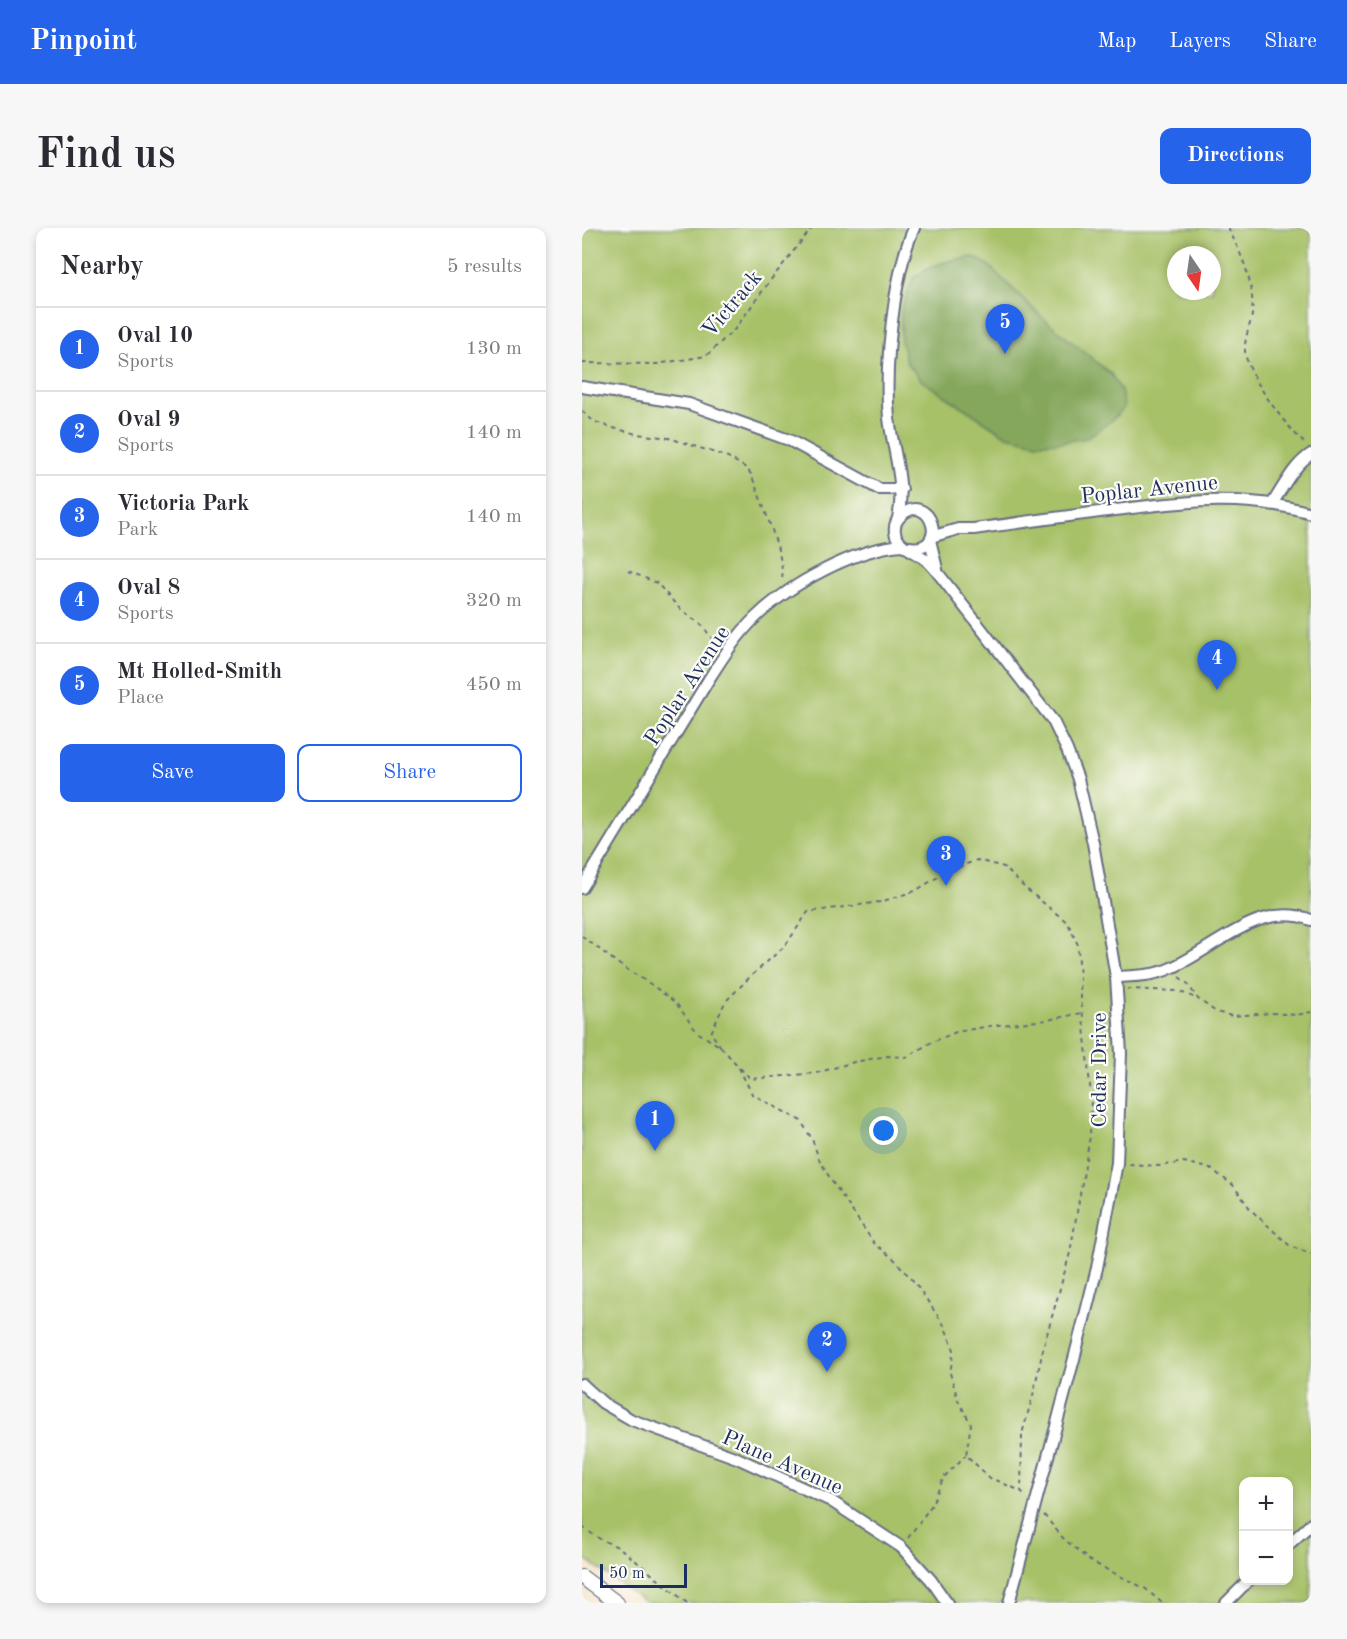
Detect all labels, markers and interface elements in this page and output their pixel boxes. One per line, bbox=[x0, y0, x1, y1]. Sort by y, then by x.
text: Pinpoint bbox=[30, 28, 137, 56]
text: Map bbox=[1097, 31, 1136, 52]
text: Layers bbox=[1169, 31, 1231, 52]
text: Share bbox=[1264, 31, 1317, 52]
button: Directions bbox=[1160, 128, 1311, 184]
text: Find us bbox=[36, 135, 175, 177]
north arrow bbox=[1167, 246, 1221, 300]
text: Nearby bbox=[60, 254, 144, 280]
text: 5 results bbox=[447, 257, 522, 277]
street label: Victrack bbox=[698, 267, 767, 342]
pin: 5 bbox=[986, 304, 1024, 354]
text: Oval 10 bbox=[117, 325, 193, 347]
text: 1 bbox=[74, 339, 85, 359]
text: 130 m bbox=[466, 339, 522, 359]
text: Sports bbox=[117, 352, 174, 372]
text: Oval 9 bbox=[117, 409, 180, 431]
text: 2 bbox=[74, 423, 85, 443]
text: 140 m bbox=[466, 423, 522, 443]
text: Sports bbox=[117, 436, 174, 456]
street label: Poplar Avenue bbox=[1079, 472, 1219, 508]
text: Victoria Park bbox=[117, 493, 249, 515]
text: 3 bbox=[74, 507, 85, 527]
text: 140 m bbox=[466, 507, 522, 527]
text: Park bbox=[117, 520, 158, 540]
text: Oval 8 bbox=[117, 577, 180, 599]
text: 4 bbox=[74, 591, 85, 611]
text: 320 m bbox=[466, 591, 522, 611]
text: Sports bbox=[117, 604, 174, 624]
street label: Poplar Avenue bbox=[641, 622, 734, 750]
pin: 4 bbox=[1198, 640, 1236, 690]
text: Mt Holled-Smith bbox=[117, 661, 282, 683]
text: 5 bbox=[74, 675, 85, 695]
text: 450 m bbox=[466, 675, 522, 695]
text: Place bbox=[117, 688, 164, 708]
button: Save bbox=[60, 744, 285, 802]
button: Share bbox=[297, 744, 522, 802]
pin: 3 bbox=[926, 836, 966, 886]
street label: Cedar Drive bbox=[1089, 1012, 1111, 1128]
pin: 1 bbox=[636, 1102, 674, 1151]
your location bbox=[869, 1116, 898, 1145]
pin: 2 bbox=[808, 1322, 846, 1372]
street label: Plane Avenue bbox=[718, 1426, 846, 1499]
map controls bbox=[1239, 1477, 1293, 1585]
button: + bbox=[1239, 1477, 1293, 1531]
button: − bbox=[1239, 1531, 1293, 1585]
scale bar bbox=[600, 1561, 687, 1588]
text: 50 m bbox=[609, 1566, 645, 1582]

